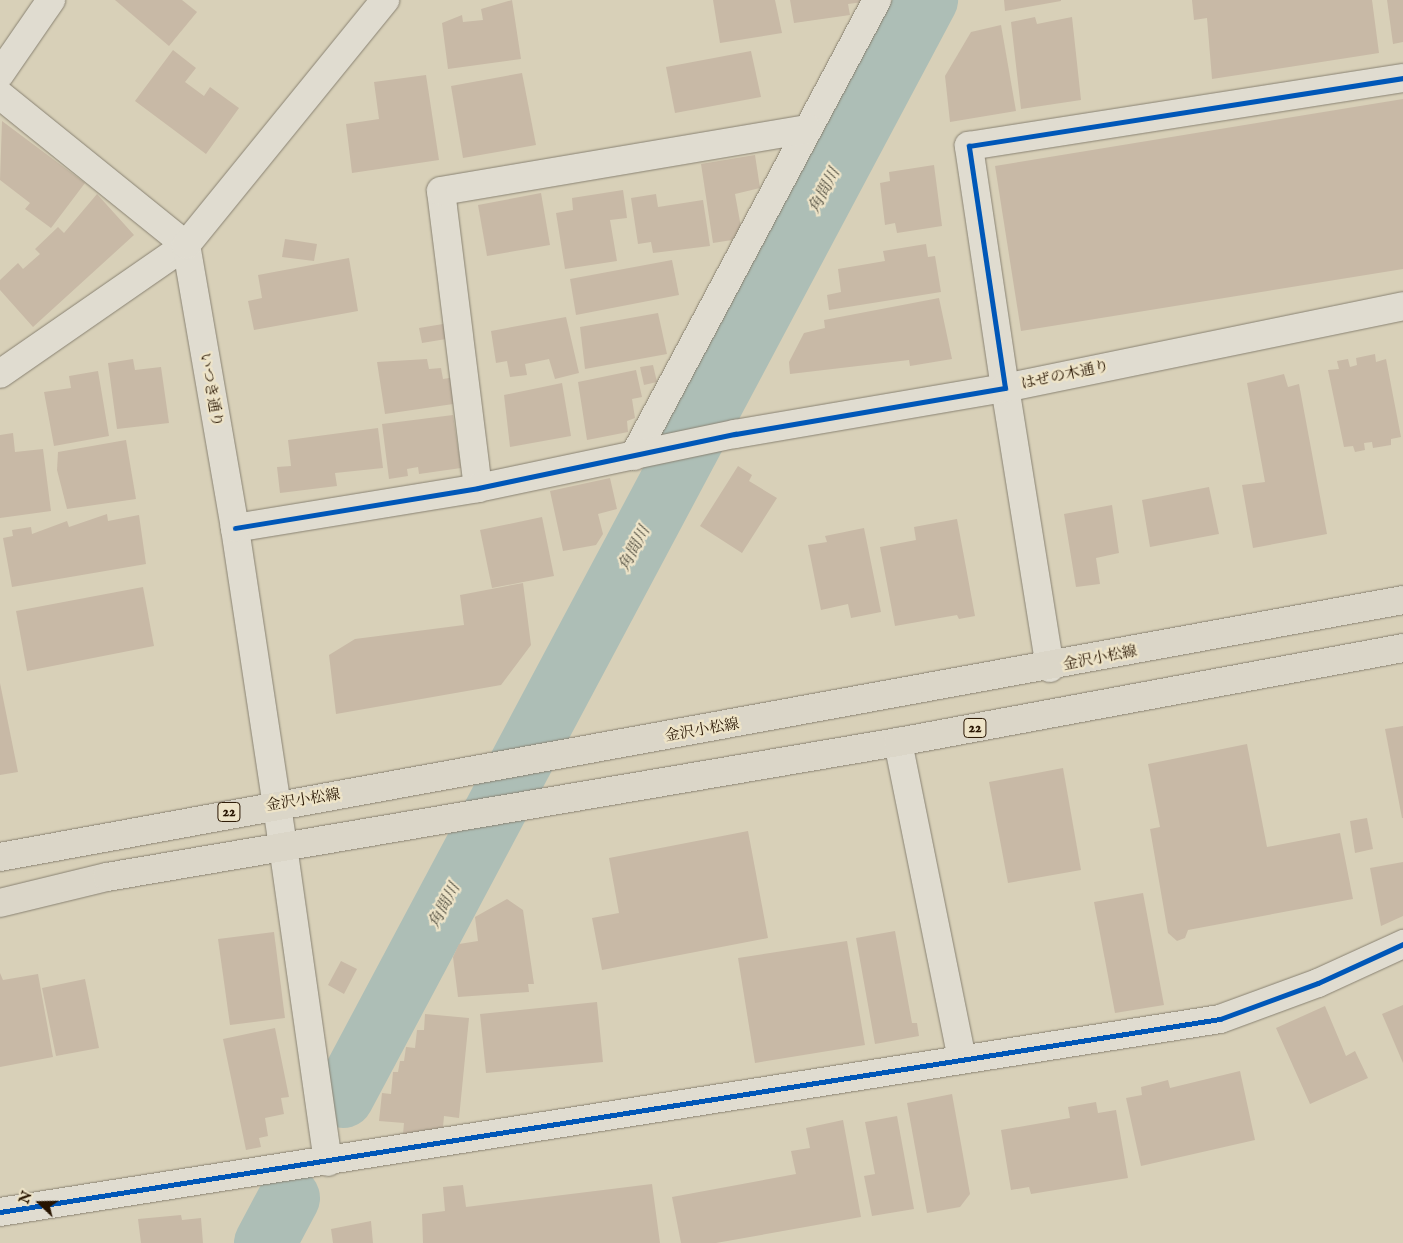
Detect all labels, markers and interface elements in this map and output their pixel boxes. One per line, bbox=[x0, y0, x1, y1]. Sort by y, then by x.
water label: 角間川 bbox=[805, 165, 845, 217]
street label: いつき通り bbox=[196, 352, 226, 428]
street label: はぜの木通り bbox=[1019, 357, 1111, 393]
water label: 角間川 bbox=[615, 523, 655, 575]
street label: 金沢小松線 bbox=[1061, 642, 1139, 674]
street label: 金沢小松線 bbox=[664, 715, 740, 745]
road number: 22 bbox=[962, 716, 988, 740]
street label: 金沢小松線 bbox=[265, 785, 341, 815]
road number: 22 bbox=[216, 800, 242, 824]
water label: 角間川 bbox=[425, 880, 465, 932]
north arrow bbox=[15, 1178, 65, 1228]
text: N bbox=[15, 1189, 37, 1207]

